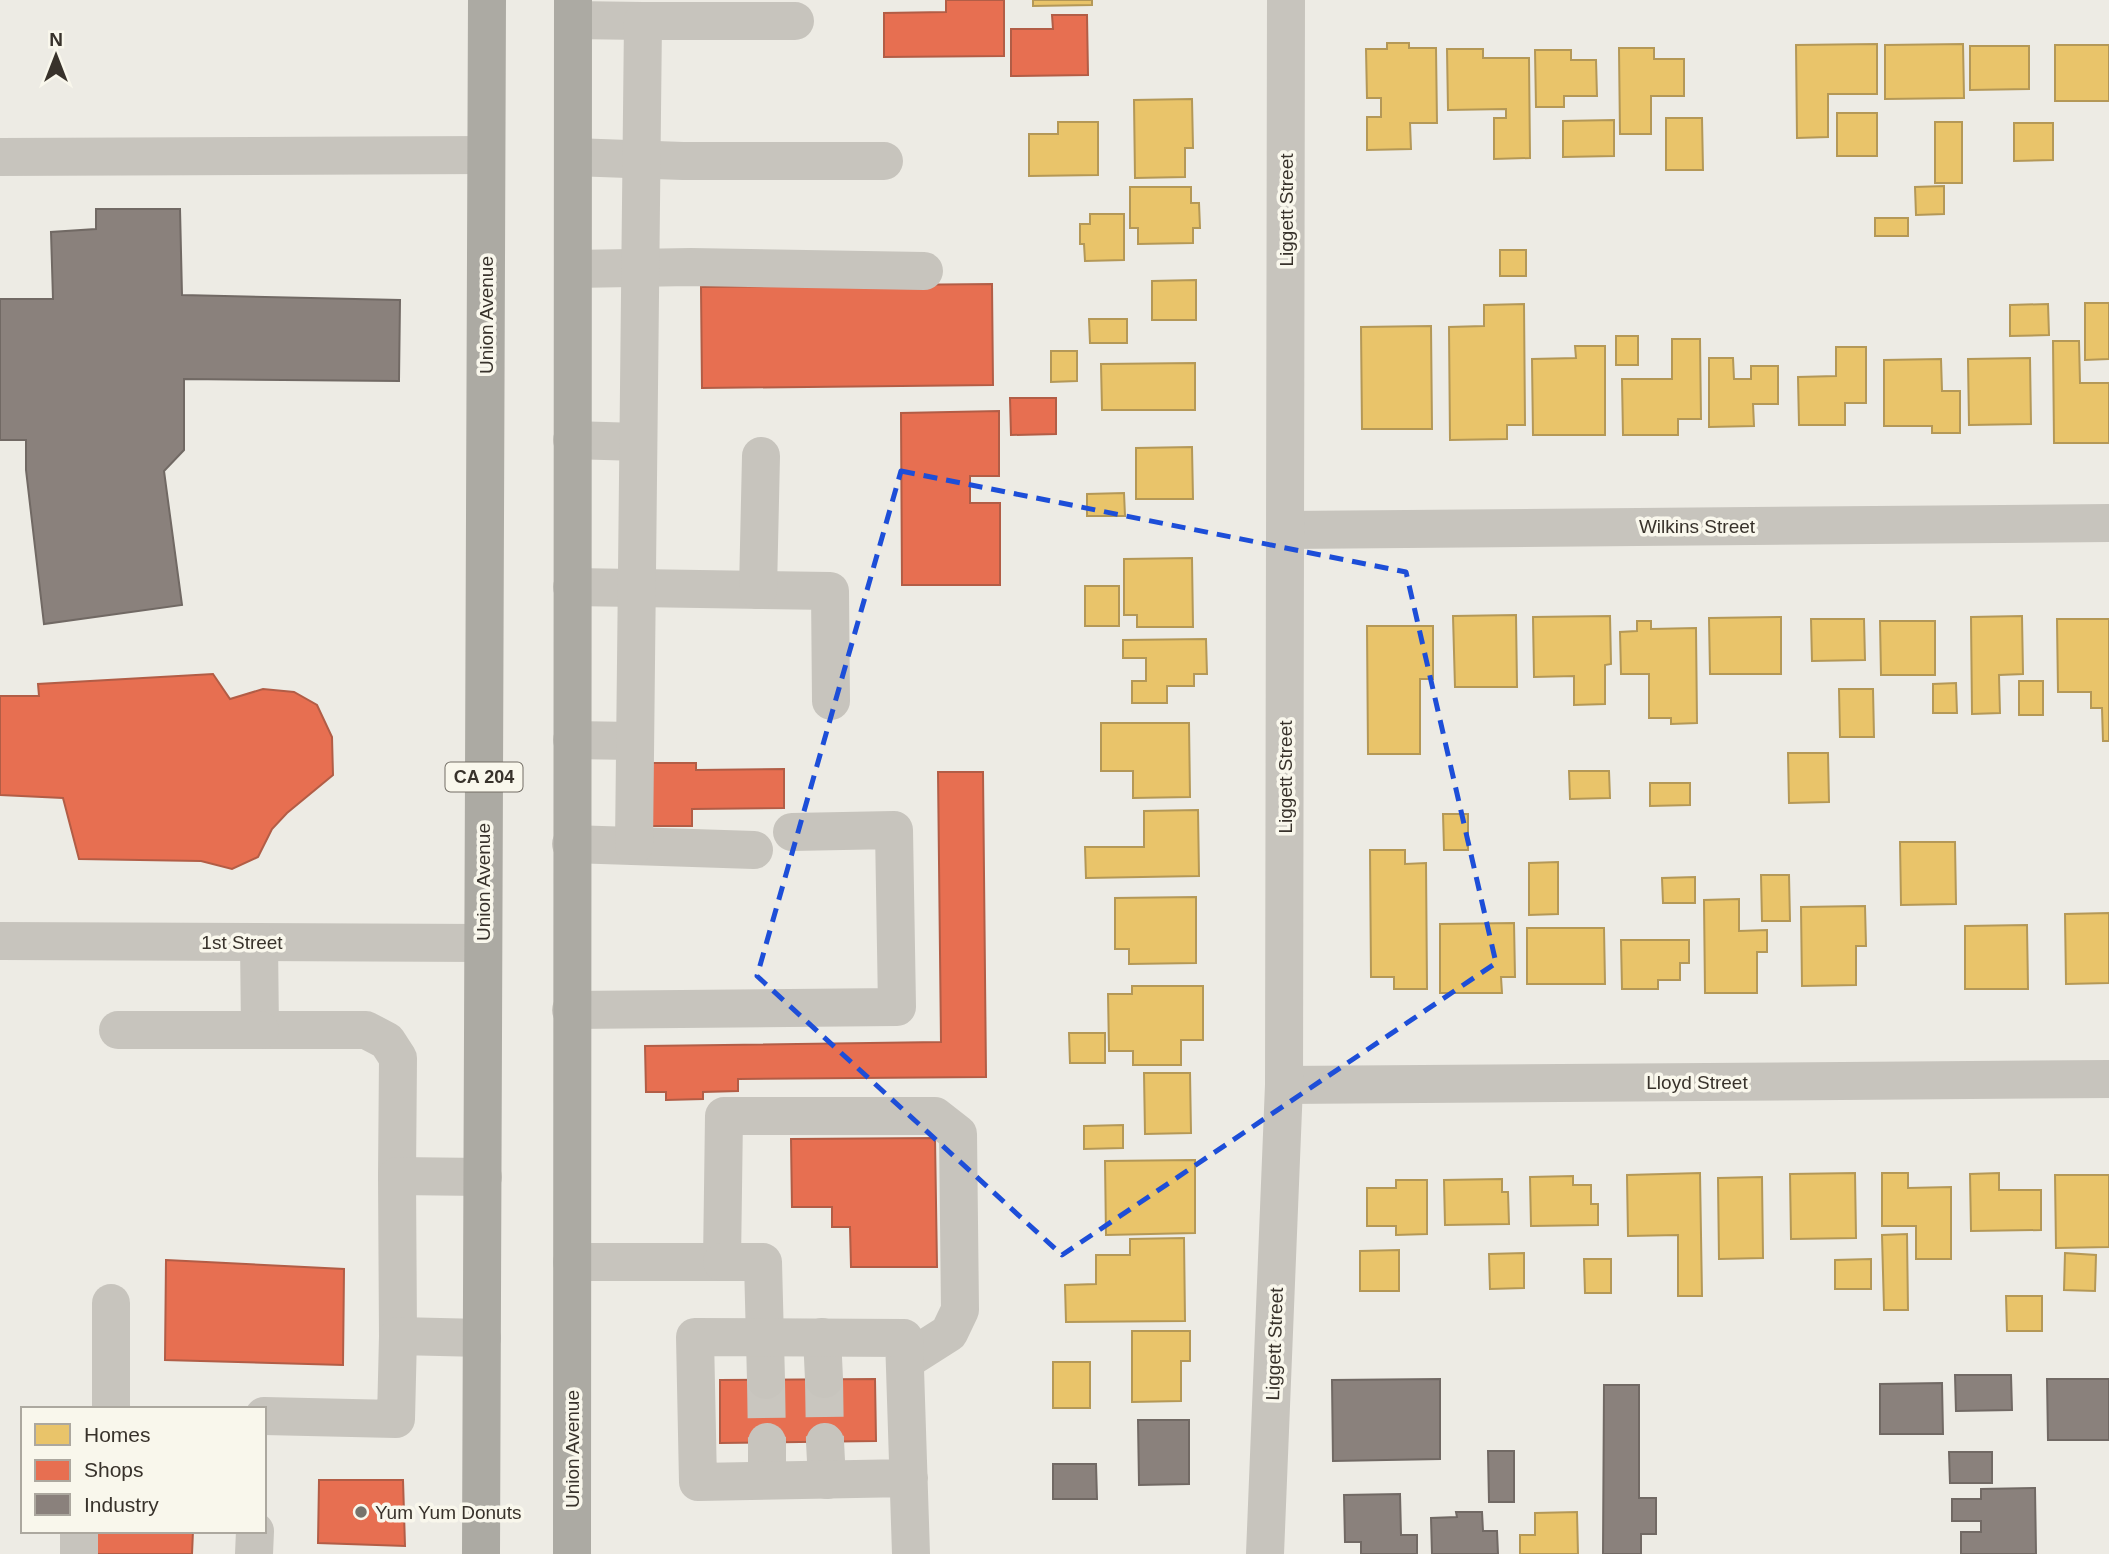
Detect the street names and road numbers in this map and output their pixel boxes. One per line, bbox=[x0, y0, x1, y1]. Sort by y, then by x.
street label: Liggett Street bbox=[1276, 153, 1297, 267]
street label: Union Avenue bbox=[476, 256, 497, 374]
street label: Wilkins Street bbox=[1639, 516, 1756, 537]
street label: Liggett Street bbox=[1275, 720, 1296, 834]
road number: CA 204 bbox=[446, 762, 522, 792]
street label: Union Avenue bbox=[473, 823, 494, 941]
street label: 1st Street bbox=[201, 932, 283, 953]
street label: Lloyd Street bbox=[1646, 1072, 1748, 1093]
street label: Liggett Street bbox=[1262, 1286, 1287, 1401]
street label: Union Avenue bbox=[562, 1390, 583, 1508]

